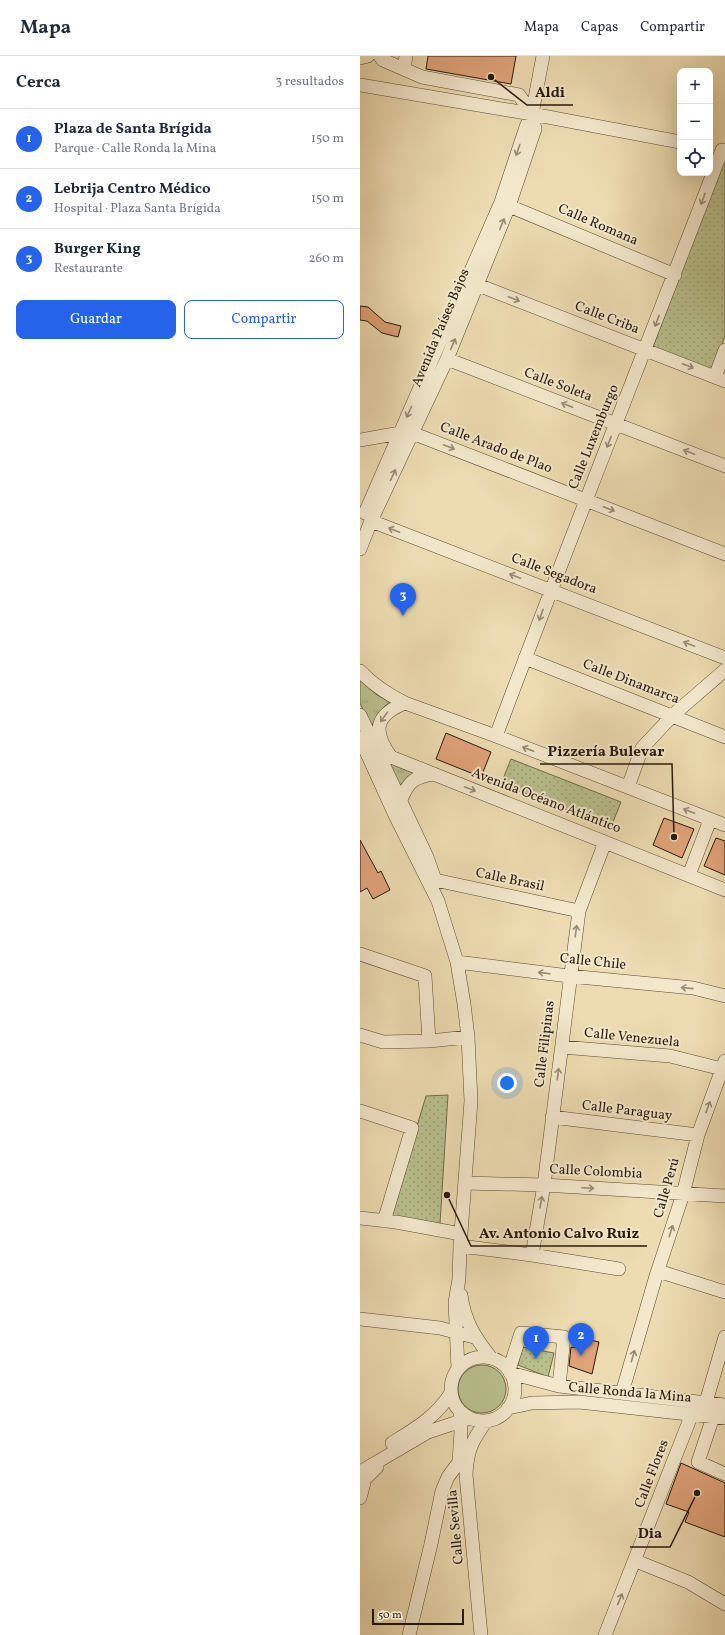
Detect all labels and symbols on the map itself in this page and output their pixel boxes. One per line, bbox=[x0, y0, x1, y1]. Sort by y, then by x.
callout: Aldi bbox=[527, 78, 573, 105]
text: Aldi bbox=[535, 83, 565, 104]
one-way arrow bbox=[514, 143, 521, 156]
one-way arrow bbox=[699, 193, 707, 205]
street label: Calle Romana bbox=[555, 200, 641, 250]
one-way arrow bbox=[499, 218, 507, 230]
street label: Avenida Países Bajos bbox=[407, 266, 475, 390]
one-way arrow bbox=[508, 295, 520, 303]
street label: Calle Criba bbox=[572, 297, 642, 339]
one-way arrow bbox=[652, 314, 660, 326]
one-way arrow bbox=[450, 339, 457, 351]
street label: Calle Soleta bbox=[521, 363, 595, 407]
one-way arrow bbox=[681, 363, 693, 371]
street label: Calle Luxemburgo bbox=[564, 382, 624, 492]
one-way arrow bbox=[562, 401, 574, 409]
one-way arrow bbox=[405, 406, 413, 418]
street label: Calle Arado de Plao bbox=[437, 418, 555, 478]
one-way arrow bbox=[604, 435, 612, 447]
one-way arrow bbox=[442, 443, 454, 451]
one-way arrow bbox=[683, 448, 695, 456]
one-way arrow bbox=[390, 469, 397, 481]
one-way arrow bbox=[603, 505, 615, 513]
one-way arrow bbox=[388, 525, 400, 533]
street label: Calle Segadora bbox=[508, 549, 600, 599]
one-way arrow bbox=[510, 572, 522, 580]
pin: 3 bbox=[390, 583, 416, 616]
one-way arrow bbox=[537, 609, 545, 621]
one-way arrow bbox=[683, 639, 695, 647]
street label: Calle Dinamarca bbox=[580, 655, 682, 709]
one-way arrow bbox=[380, 712, 388, 723]
callout: Pizzería Bulevar bbox=[540, 737, 672, 764]
text: Pizzería Bulevar bbox=[548, 742, 664, 763]
one-way arrow bbox=[523, 744, 535, 752]
street label: Avenida Océano Atlántico bbox=[468, 764, 624, 838]
one-way arrow bbox=[464, 785, 476, 793]
one-way arrow bbox=[683, 807, 695, 814]
street label: Calle Brasil bbox=[474, 863, 546, 897]
one-way arrow bbox=[572, 925, 580, 938]
street label: Calle Chile bbox=[559, 949, 627, 975]
one-way arrow bbox=[538, 969, 551, 977]
one-way arrow bbox=[681, 984, 694, 992]
street label: Calle Filipinas bbox=[530, 999, 560, 1089]
street label: Calle Venezuela bbox=[583, 1024, 681, 1052]
one-way arrow bbox=[554, 1068, 562, 1081]
your location bbox=[497, 1073, 517, 1093]
street label: Calle Paraguay bbox=[581, 1096, 674, 1126]
one-way arrow bbox=[705, 1102, 713, 1114]
street label: Calle Perú bbox=[649, 1155, 685, 1221]
street label: Calle Colombia bbox=[549, 1160, 643, 1184]
one-way arrow bbox=[581, 1184, 594, 1191]
one-way arrow bbox=[537, 1196, 545, 1209]
callout: Av. Antonio Calvo Ruiz bbox=[471, 1219, 647, 1246]
text: Av. Antonio Calvo Ruiz bbox=[479, 1224, 639, 1245]
one-way arrow bbox=[667, 1226, 675, 1238]
pin: 2 bbox=[568, 1323, 594, 1356]
pin: 1 bbox=[523, 1326, 549, 1359]
one-way arrow bbox=[630, 1350, 637, 1363]
street label: Calle Ronda la Mina bbox=[568, 1378, 692, 1408]
street label: Calle Flores bbox=[630, 1437, 674, 1511]
street label: Calle Sevilla bbox=[443, 1489, 469, 1565]
callout: Dia bbox=[630, 1520, 670, 1547]
text: Dia bbox=[638, 1524, 662, 1545]
one-way arrow bbox=[617, 1593, 624, 1605]
scale bar bbox=[372, 1607, 464, 1626]

